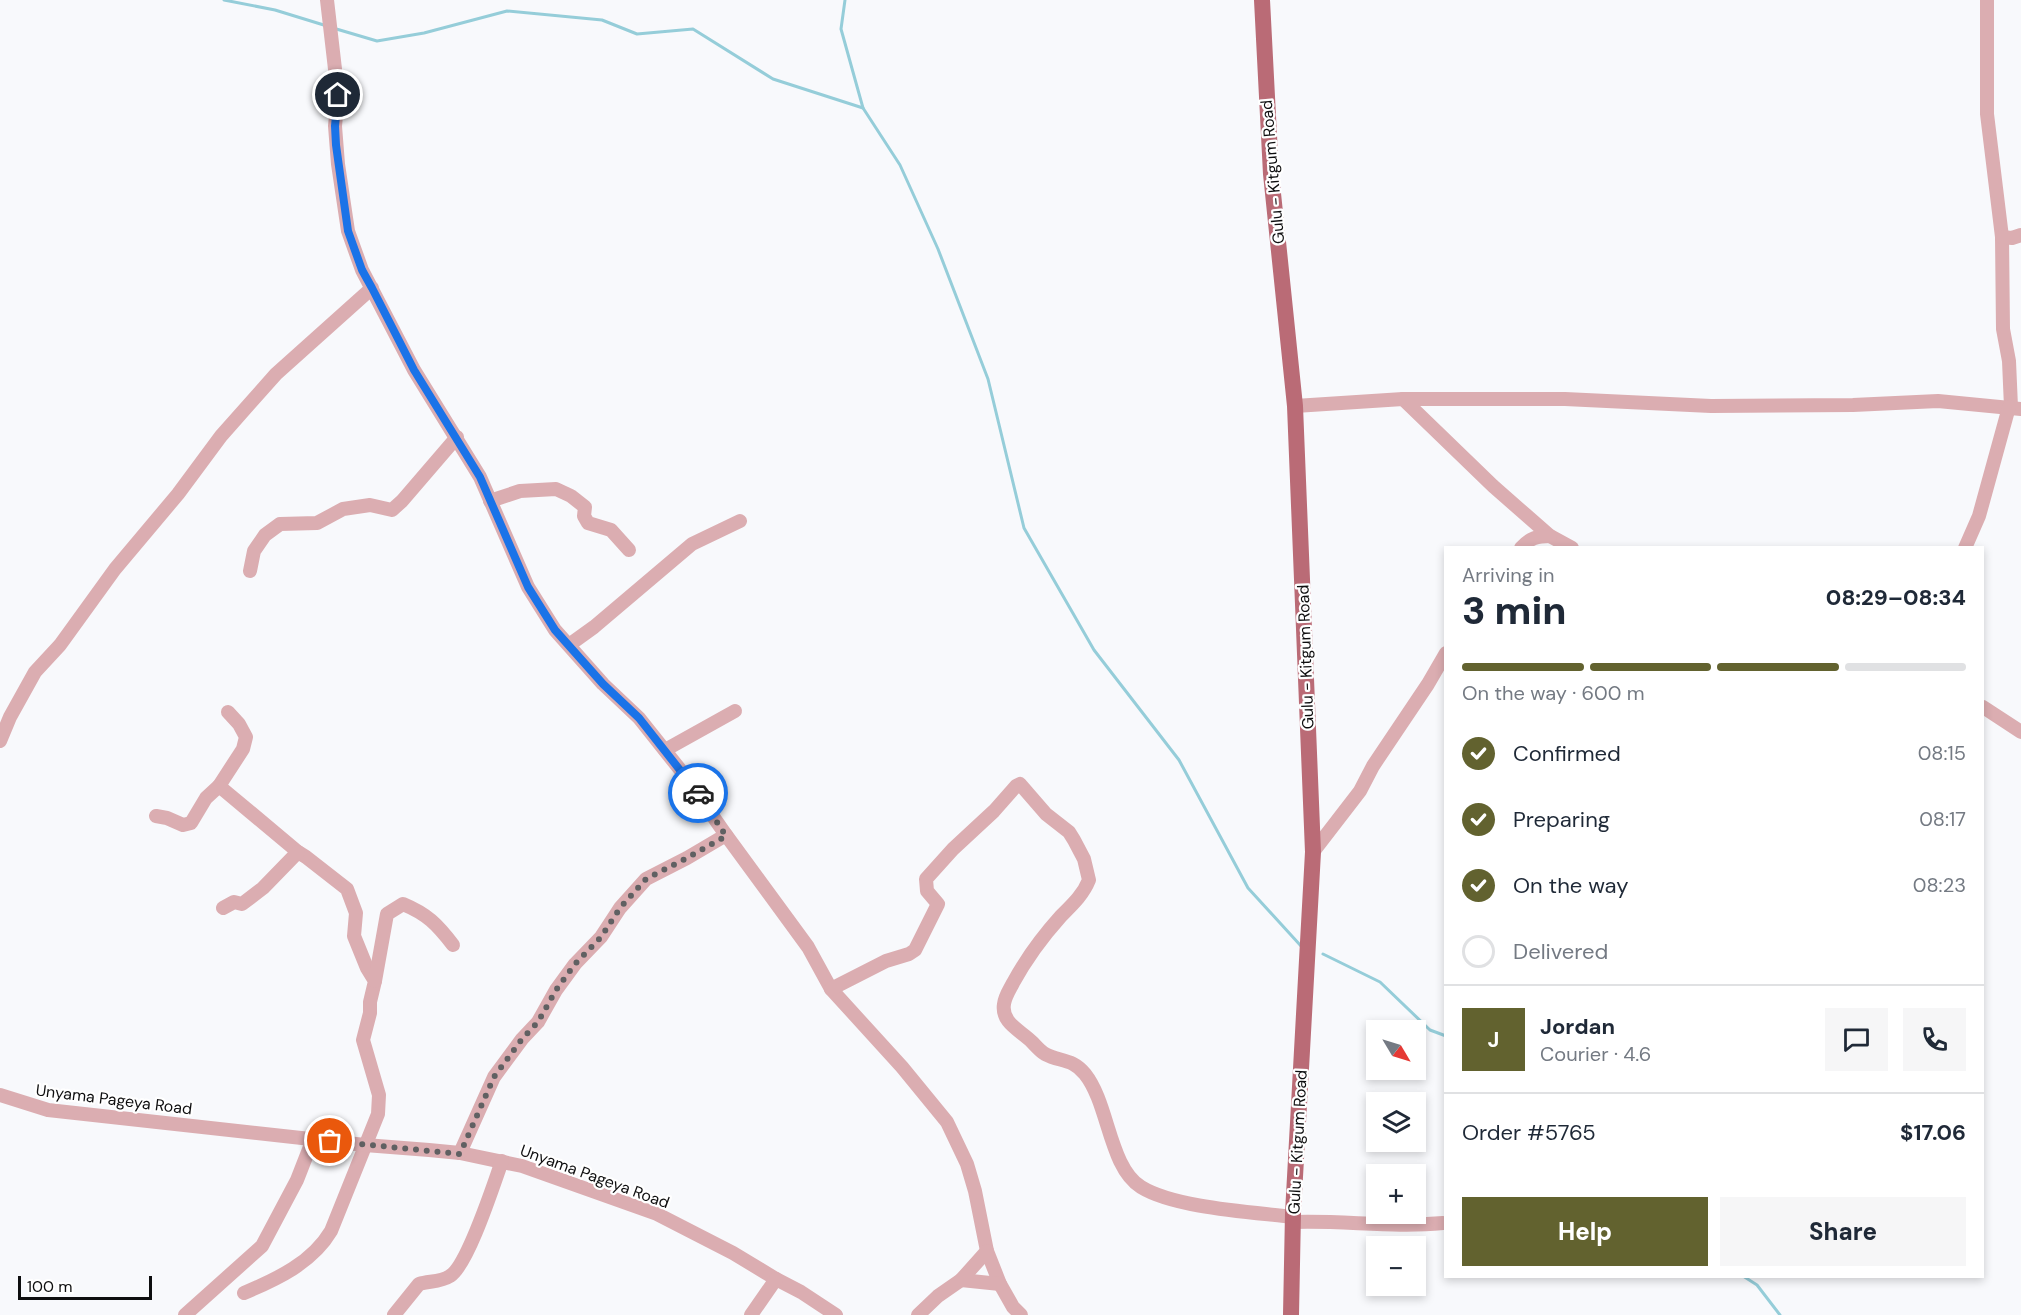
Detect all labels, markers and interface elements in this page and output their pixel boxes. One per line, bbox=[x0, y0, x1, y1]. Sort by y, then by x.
pin bbox=[312, 69, 363, 120]
icon: home bbox=[321, 78, 354, 111]
street label: Gulu - Kitgum Road bbox=[1256, 99, 1289, 245]
text: Arriving in bbox=[1462, 562, 1554, 588]
text: 08:29–08:34 bbox=[1826, 583, 1966, 612]
street label: Gulu - Kitgum Road bbox=[1292, 584, 1319, 730]
text: 3 min bbox=[1462, 585, 1567, 636]
text: On the way · 600 m bbox=[1462, 680, 1645, 706]
icon: check bbox=[1462, 737, 1495, 770]
text: Confirmed bbox=[1513, 739, 1621, 768]
text: 08:15 bbox=[1918, 740, 1966, 766]
courier bbox=[668, 763, 728, 823]
icon: car bbox=[682, 777, 715, 810]
icon: check bbox=[1462, 803, 1495, 836]
text: Preparing bbox=[1513, 805, 1610, 834]
text: 08:17 bbox=[1919, 806, 1966, 832]
icon: check bbox=[1462, 869, 1495, 902]
text: On the way bbox=[1513, 871, 1628, 900]
text: 08:23 bbox=[1913, 872, 1966, 898]
text: Delivered bbox=[1513, 937, 1608, 966]
button: chat bbox=[1825, 1008, 1888, 1071]
button: phone bbox=[1903, 1008, 1966, 1071]
text: Jordan bbox=[1540, 1012, 1615, 1041]
north arrow bbox=[1366, 1020, 1426, 1080]
map controls bbox=[1366, 1020, 1426, 1296]
text: J bbox=[1488, 1025, 1499, 1054]
text: Courier · 4.6 bbox=[1540, 1041, 1651, 1067]
street label: Gulu - Kitgum Road bbox=[1283, 1069, 1312, 1215]
street label: Unyama Pageya Road bbox=[35, 1079, 193, 1120]
button: layers bbox=[1366, 1092, 1426, 1152]
pin bbox=[304, 1115, 355, 1166]
text: Order #5765 bbox=[1462, 1118, 1596, 1147]
text: $17.06 bbox=[1900, 1118, 1966, 1147]
icon: bag bbox=[313, 1124, 346, 1157]
street label: Unyama Pageya Road bbox=[517, 1140, 672, 1213]
button: + bbox=[1366, 1164, 1426, 1224]
button: Help bbox=[1462, 1197, 1708, 1266]
button: Share bbox=[1720, 1197, 1966, 1266]
button: − bbox=[1366, 1236, 1426, 1296]
scale bar bbox=[18, 1273, 152, 1300]
text: 100 m bbox=[27, 1276, 72, 1297]

